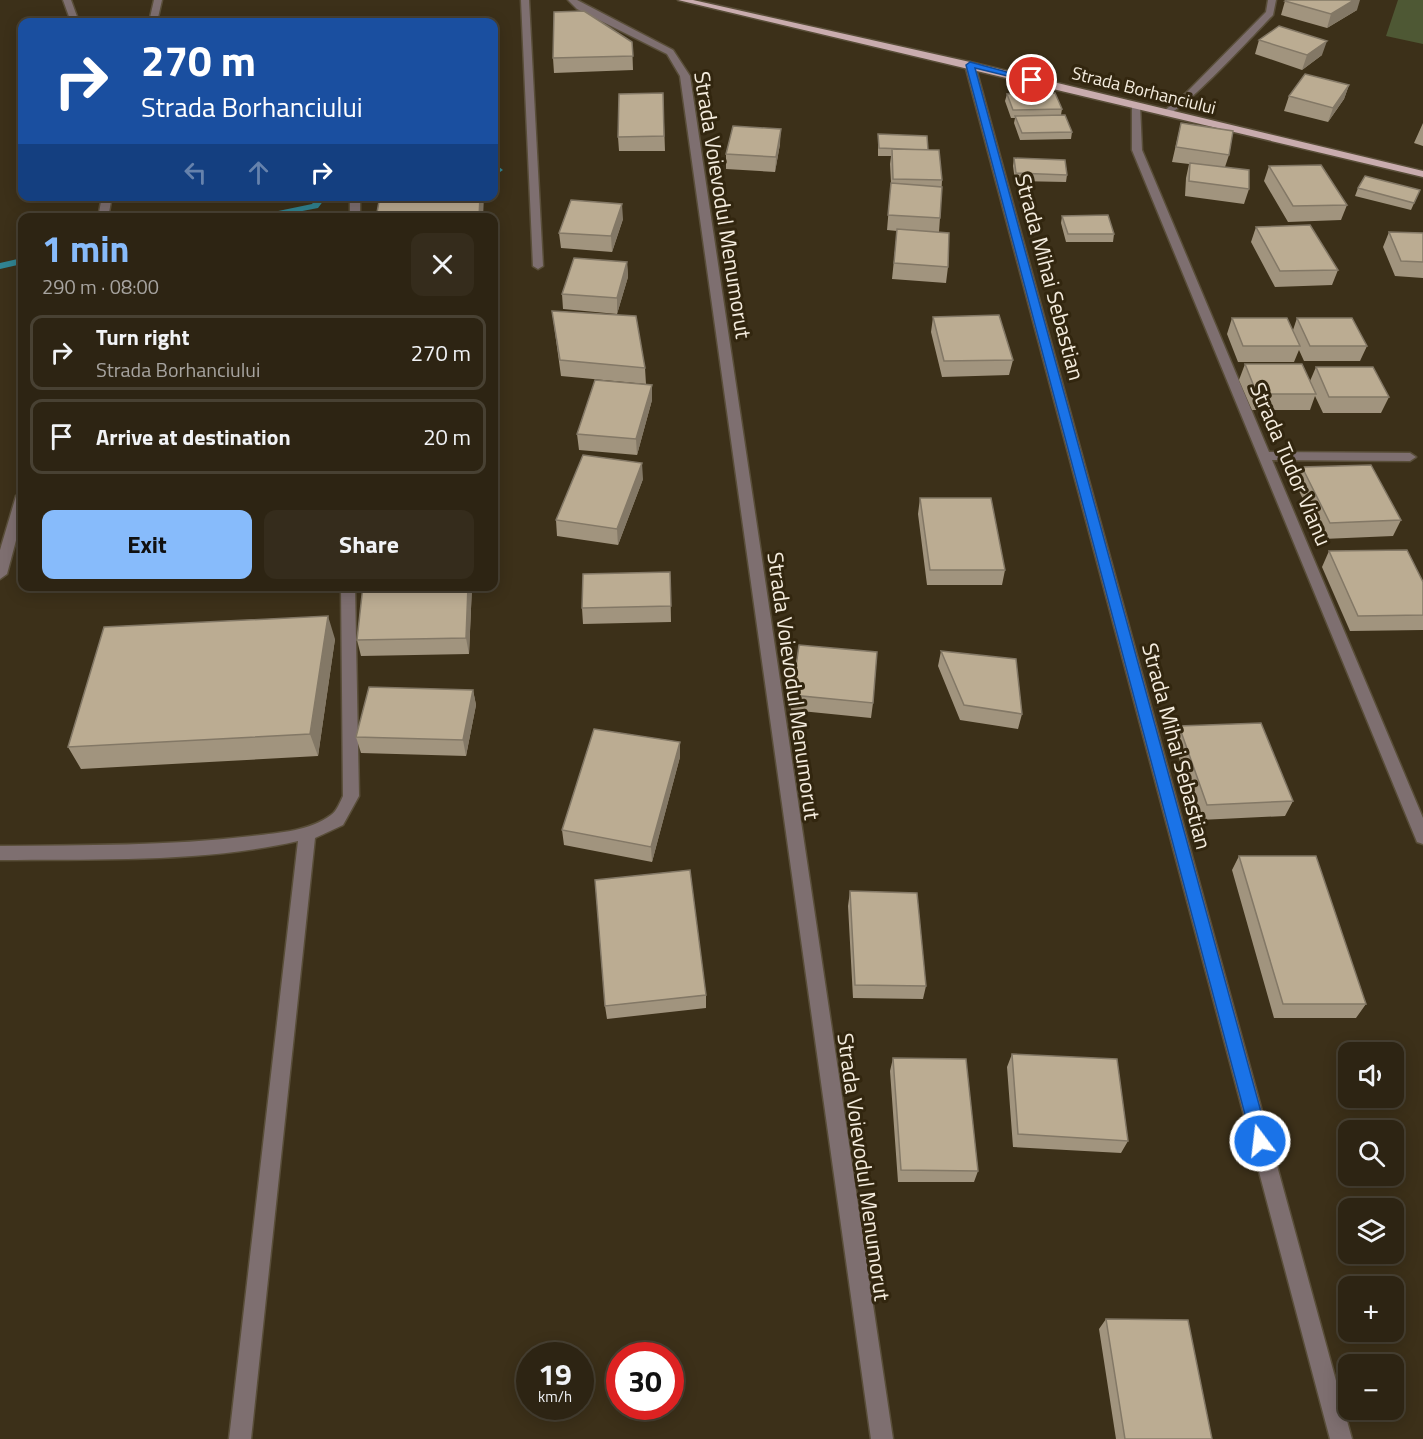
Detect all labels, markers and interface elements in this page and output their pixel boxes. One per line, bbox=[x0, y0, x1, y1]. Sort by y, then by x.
text: 270 m bbox=[141, 28, 256, 92]
icon: right bbox=[42, 42, 120, 120]
pin bbox=[1006, 54, 1057, 105]
street label: Strada Borhanciului bbox=[1069, 59, 1219, 121]
icon: arrive bbox=[1015, 63, 1048, 96]
street label: Strada Voievodul Menumorut bbox=[685, 69, 761, 341]
text: Strada Borhanciului bbox=[141, 86, 363, 127]
icon: left bbox=[179, 156, 212, 189]
icon: ahead bbox=[242, 156, 275, 189]
icon: right bbox=[305, 156, 338, 189]
street label: Strada Mihai Sebastian bbox=[1006, 170, 1094, 384]
text: 1 min bbox=[42, 221, 129, 276]
button: close bbox=[411, 233, 474, 296]
text: 290 m · 08:00 bbox=[42, 271, 159, 302]
text: Turn right bbox=[96, 320, 190, 354]
icon: right bbox=[45, 336, 78, 369]
text: 270 m bbox=[411, 336, 471, 370]
text: Strada Borhanciului bbox=[96, 354, 260, 385]
street label: Strada Tudor Vianu bbox=[1241, 377, 1341, 551]
icon: arrive bbox=[45, 420, 78, 453]
text: Arrive at destination bbox=[96, 420, 291, 454]
text: 20 m bbox=[423, 420, 471, 454]
button: Exit bbox=[42, 510, 252, 579]
button: Share bbox=[264, 510, 474, 579]
street label: Strada Voievodul Menumorut bbox=[758, 550, 830, 822]
street label: Strada Mihai Sebastian bbox=[1133, 639, 1221, 853]
street label: Strada Voievodul Menumorut bbox=[828, 1031, 900, 1303]
map controls bbox=[1338, 1042, 1404, 1420]
button: sound bbox=[1338, 1042, 1404, 1108]
position arrow bbox=[1228, 1109, 1292, 1173]
button: search bbox=[1338, 1120, 1404, 1186]
button: layers bbox=[1338, 1198, 1404, 1264]
button: + bbox=[1338, 1276, 1404, 1342]
speed limit sign: 30 bbox=[606, 1342, 684, 1420]
text: 19 bbox=[538, 1351, 572, 1397]
button: − bbox=[1338, 1354, 1404, 1420]
text: km/h bbox=[538, 1385, 572, 1408]

